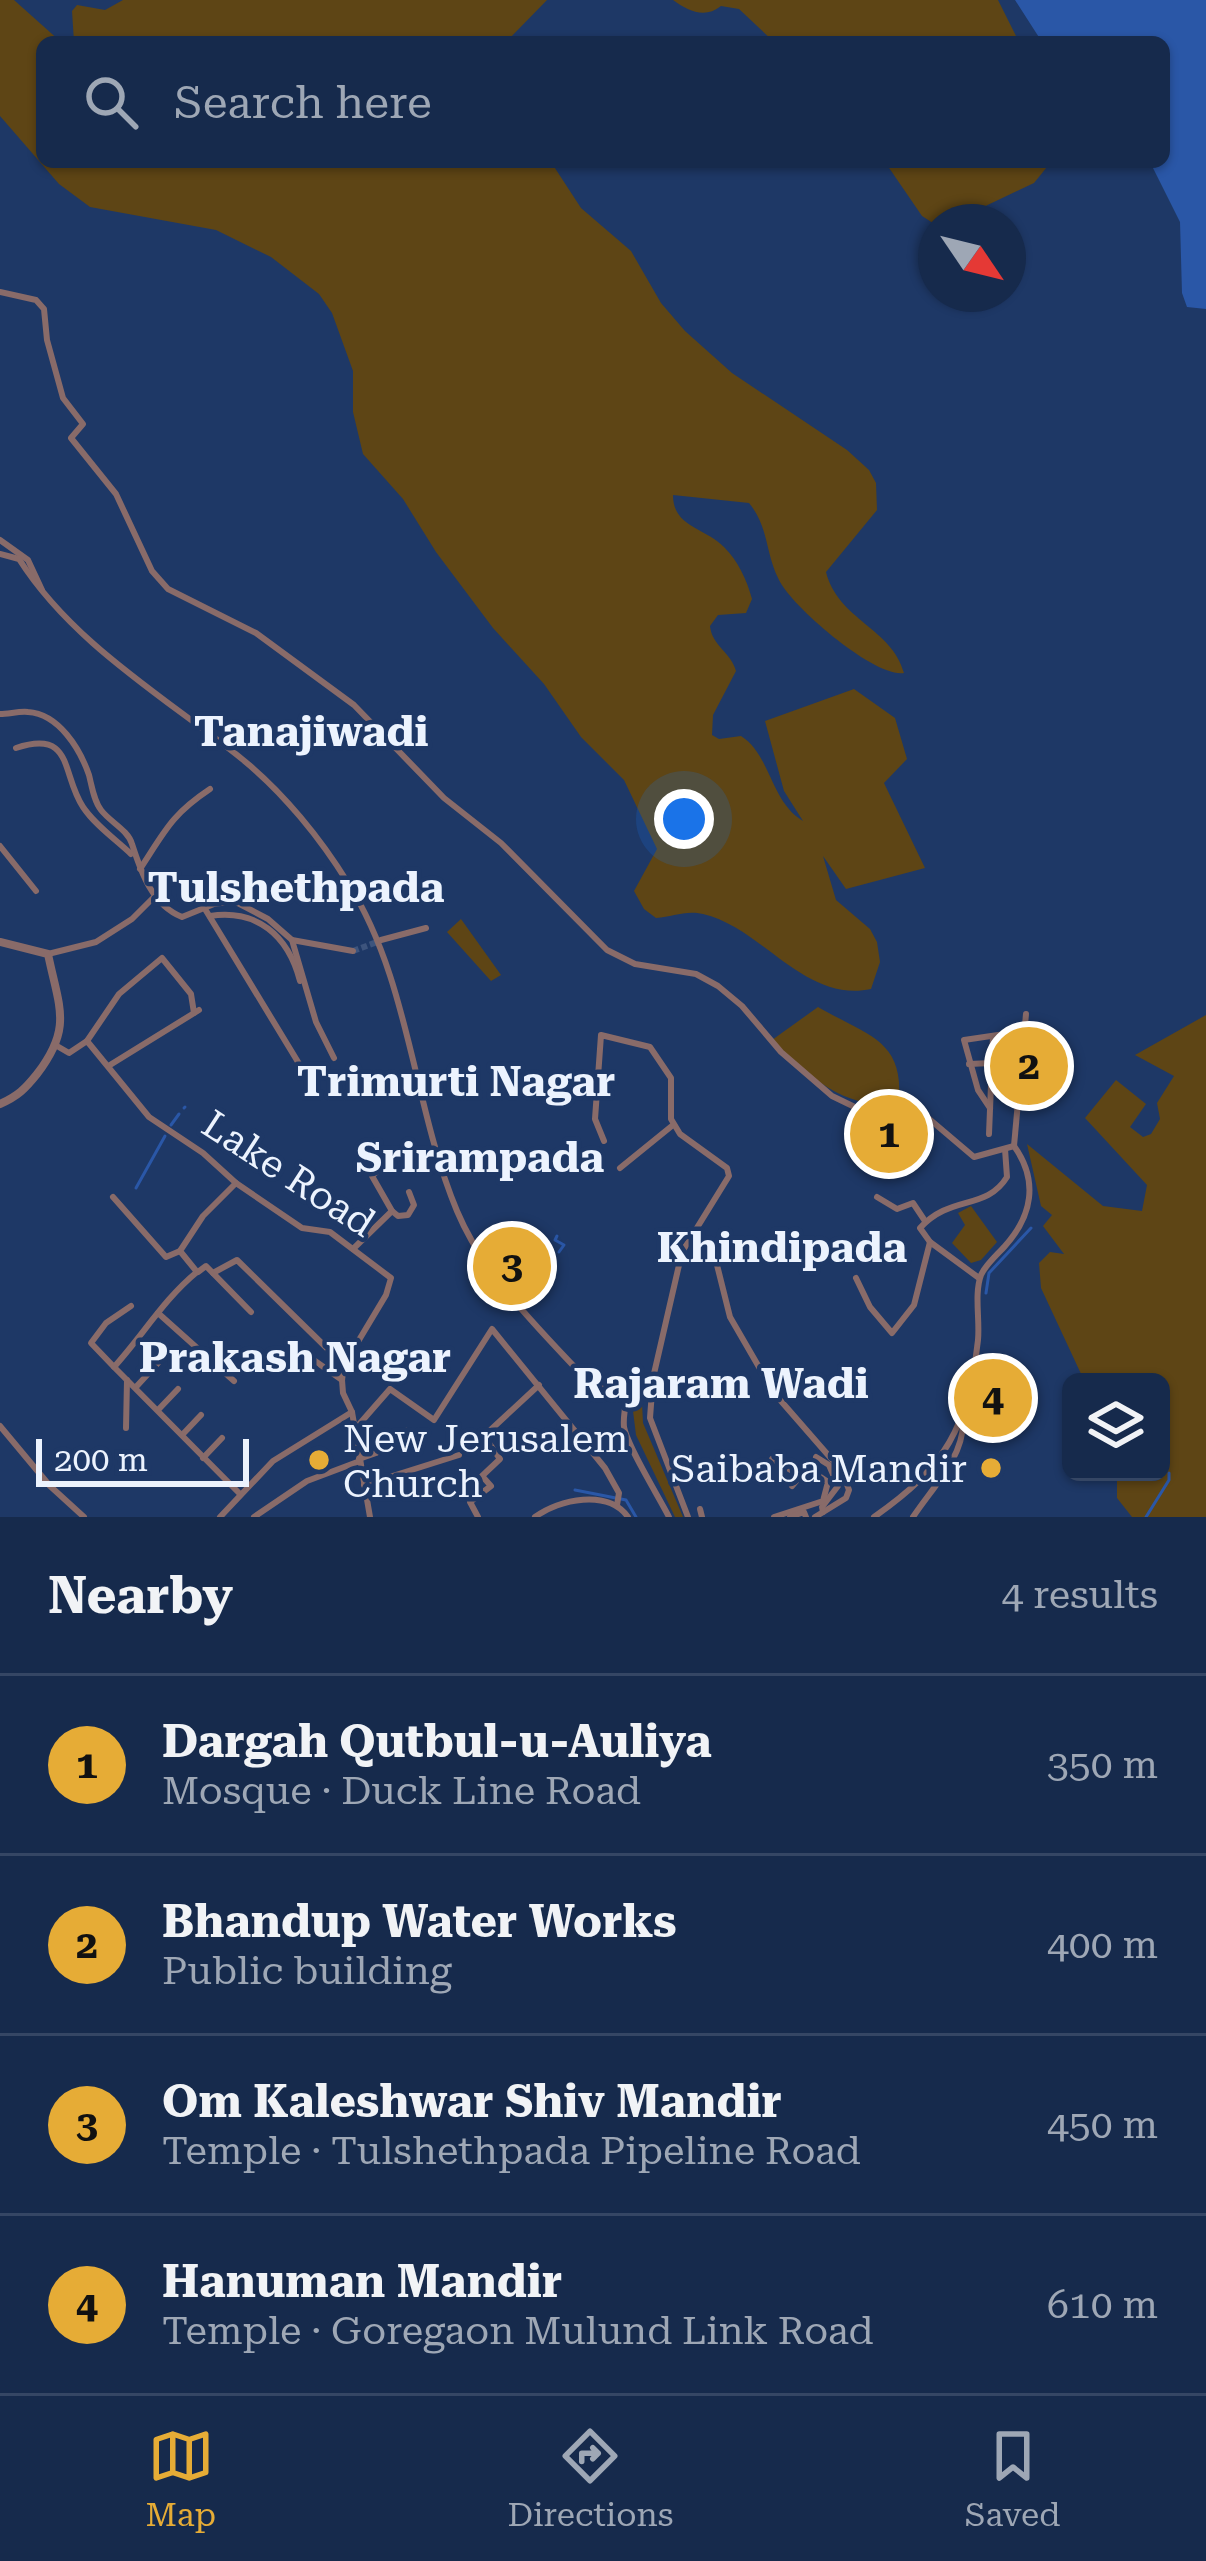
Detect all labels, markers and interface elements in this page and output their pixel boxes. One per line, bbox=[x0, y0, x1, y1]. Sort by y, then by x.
search box bbox=[36, 36, 1170, 168]
icon: search bbox=[78, 69, 144, 135]
text: Search here bbox=[174, 76, 432, 129]
north arrow bbox=[918, 204, 1026, 312]
district label: Tanajiwadi bbox=[194, 707, 428, 756]
your location bbox=[654, 789, 714, 849]
district label: Tulshethpada bbox=[148, 863, 445, 912]
pin: 2 bbox=[990, 1021, 1068, 1111]
district label: Trimurti Nagar bbox=[297, 1057, 615, 1106]
pin: 1 bbox=[850, 1089, 928, 1179]
street label: Lake Road bbox=[194, 1101, 383, 1247]
district label: Srirampada bbox=[356, 1133, 605, 1182]
pin: 3 bbox=[473, 1221, 551, 1311]
district label: Khindipada bbox=[657, 1223, 908, 1272]
district label: Prakash Nagar bbox=[139, 1333, 451, 1382]
pin: 4 bbox=[954, 1353, 1032, 1443]
district label: Rajaram Wadi bbox=[573, 1359, 869, 1408]
map controls bbox=[1062, 1373, 1170, 1481]
button: layers bbox=[1062, 1373, 1170, 1481]
place label: New Jerusalem Church bbox=[343, 1416, 629, 1507]
scale bar bbox=[36, 1433, 249, 1486]
text: 200 m bbox=[54, 1440, 148, 1479]
place label: Saibaba Mandir bbox=[671, 1446, 967, 1492]
marker: New Jerusalem Church bbox=[306, 1447, 332, 1473]
marker: Saibaba Mandir bbox=[978, 1455, 1004, 1481]
text: Nearby bbox=[48, 1566, 233, 1625]
text: 4 results bbox=[1001, 1572, 1158, 1618]
text: Dargah Qutbul-u-Auliya bbox=[162, 1715, 712, 1768]
text: 1 bbox=[76, 1742, 98, 1788]
text: 350 m bbox=[1047, 1742, 1158, 1788]
text: Mosque · Duck Line Road bbox=[162, 1768, 641, 1814]
text: Bhandup Water Works bbox=[162, 1895, 677, 1948]
text: 2 bbox=[76, 1922, 98, 1968]
text: 400 m bbox=[1047, 1922, 1158, 1968]
text: Public building bbox=[162, 1948, 452, 1994]
text: Om Kaleshwar Shiv Mandir bbox=[162, 2075, 782, 2128]
text: 3 bbox=[76, 2102, 98, 2148]
text: 450 m bbox=[1047, 2102, 1158, 2148]
text: Temple · Tulshethpada Pipeline Road bbox=[162, 2128, 861, 2174]
text: Hanuman Mandir bbox=[162, 2255, 562, 2308]
text: 4 bbox=[76, 2282, 98, 2328]
text: 610 m bbox=[1047, 2282, 1158, 2328]
text: Temple · Goregaon Mulund Link Road bbox=[162, 2308, 874, 2354]
tab: Map bbox=[146, 2423, 216, 2534]
tab: Directions bbox=[507, 2423, 673, 2534]
tab: Saved bbox=[965, 2423, 1060, 2534]

